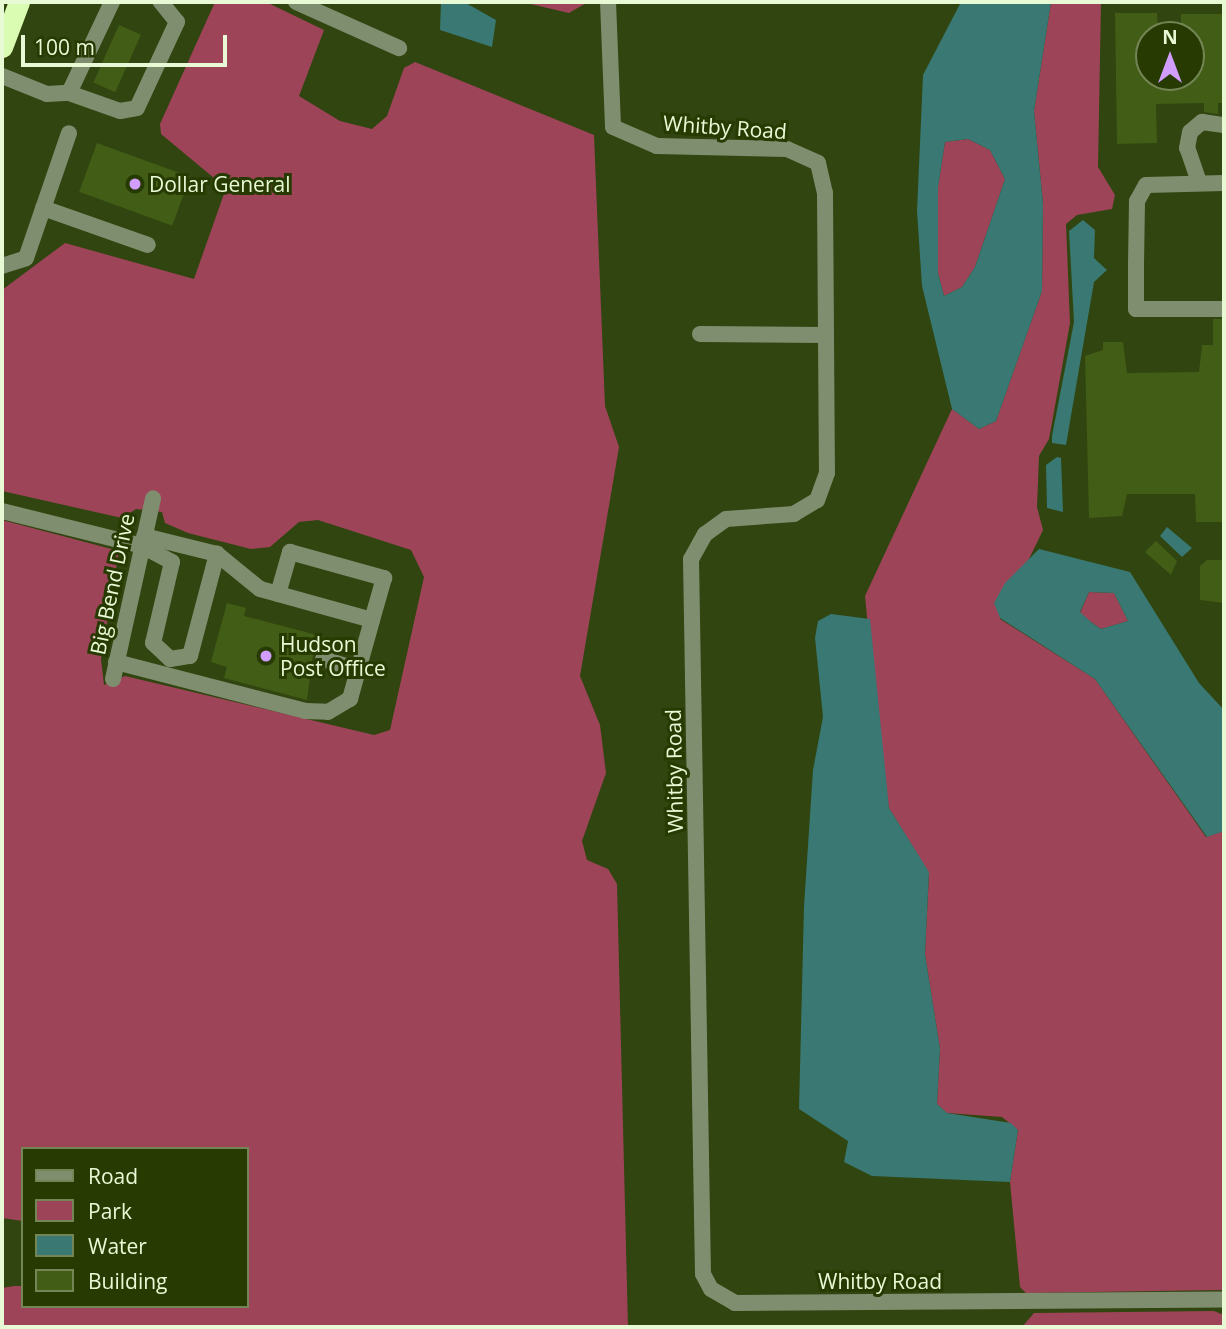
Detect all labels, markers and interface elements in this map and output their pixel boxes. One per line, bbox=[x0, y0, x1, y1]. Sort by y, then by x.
scale bar bbox=[24, 21, 231, 65]
north arrow bbox=[1135, 21, 1205, 91]
text: N bbox=[1162, 24, 1178, 50]
text: 100 m bbox=[34, 33, 95, 61]
street label: Whitby Road bbox=[662, 110, 788, 144]
place label: Dollar General bbox=[149, 171, 290, 197]
marker: Dollar General bbox=[127, 176, 143, 192]
street label: Big Bend Drive bbox=[85, 511, 139, 657]
place label: Hudson Post Office bbox=[280, 631, 386, 681]
marker: Hudson Post Office bbox=[258, 648, 274, 664]
street label: Whitby Road bbox=[660, 709, 688, 833]
legend bbox=[21, 1147, 248, 1308]
text: Road bbox=[88, 1162, 138, 1190]
text: Park bbox=[88, 1197, 132, 1225]
text: Water bbox=[88, 1232, 147, 1260]
text: Building bbox=[88, 1267, 167, 1295]
street label: Whitby Road bbox=[818, 1268, 942, 1294]

